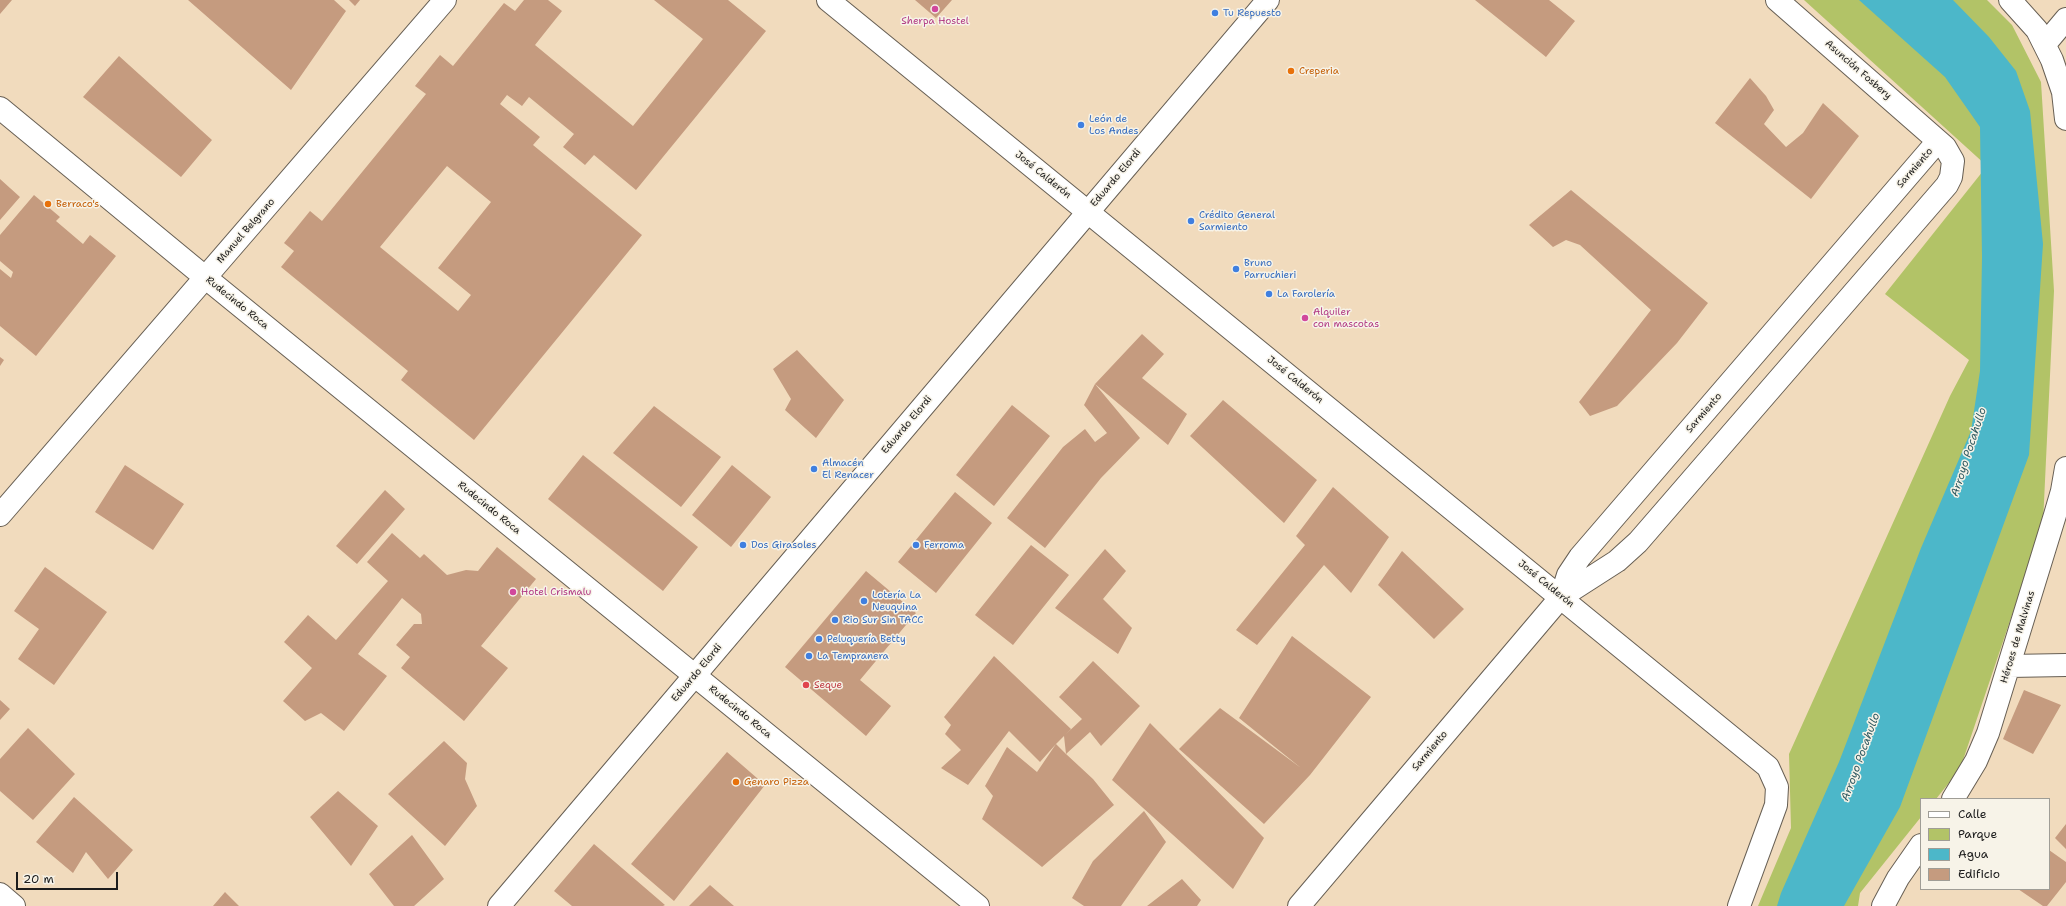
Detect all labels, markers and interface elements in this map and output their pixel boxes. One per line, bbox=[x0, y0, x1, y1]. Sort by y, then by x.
marker: Sherpa Hostel bbox=[930, 4, 940, 14]
place label: Tu Repuesto bbox=[1223, 7, 1281, 19]
marker: Tu Repuesto bbox=[1210, 8, 1220, 18]
place label: Sherpa Hostel bbox=[901, 15, 969, 27]
street label: Asunción Fosbery bbox=[1822, 38, 1894, 102]
place label: Creperia bbox=[1299, 65, 1339, 77]
marker: Creperia bbox=[1286, 66, 1296, 76]
place label: León de Los Andes bbox=[1089, 113, 1139, 136]
marker: León de Los Andes bbox=[1076, 120, 1086, 130]
street label: Eduardo Elordi bbox=[1088, 146, 1144, 210]
street label: Sarmiento bbox=[1894, 146, 1936, 190]
street label: José Calderón bbox=[1012, 149, 1074, 201]
street label: Manuel Belgrano bbox=[215, 196, 277, 266]
place label: Berraco's bbox=[56, 198, 99, 210]
marker: Berraco's bbox=[43, 199, 53, 209]
place label: Crédito General Sarmiento bbox=[1199, 209, 1275, 232]
marker: Crédito General Sarmiento bbox=[1186, 216, 1196, 226]
place label: Bruno Parruchieri bbox=[1244, 257, 1296, 280]
marker: Bruno Parruchieri bbox=[1231, 264, 1241, 274]
street label: Rudecindo Roca bbox=[203, 274, 271, 332]
place label: La Farolería bbox=[1277, 288, 1335, 300]
marker: La Farolería bbox=[1264, 289, 1274, 299]
place label: Alquiler con mascotas bbox=[1313, 306, 1379, 330]
marker: Alquiler con mascotas bbox=[1300, 313, 1310, 323]
street label: José Calderón bbox=[1264, 354, 1326, 406]
street label: Sarmiento bbox=[1683, 391, 1725, 435]
street label: Eduardo Elordi bbox=[879, 393, 935, 457]
water label: Arroyo Pocahullo bbox=[1948, 406, 1990, 498]
place label: Almacén El Renacer bbox=[822, 457, 874, 480]
marker: Almacén El Renacer bbox=[809, 464, 819, 474]
street label: Rudecindo Roca bbox=[455, 479, 523, 537]
place label: Dos Girasoles bbox=[751, 539, 817, 551]
place label: Ferroma bbox=[924, 539, 964, 551]
marker: Dos Girasoles bbox=[738, 540, 748, 550]
marker: Ferroma bbox=[911, 540, 921, 550]
street label: José Calderón bbox=[1515, 558, 1577, 610]
place label: Hotel Crismalu bbox=[521, 586, 591, 598]
marker: Hotel Crismalu bbox=[508, 587, 518, 597]
place label: Lotería La Neuquina bbox=[872, 589, 921, 612]
street label: Héroes de Malvinas bbox=[1998, 589, 2038, 685]
marker: Lotería La Neuquina bbox=[859, 596, 869, 606]
place label: Rio Sur Sin TACC bbox=[843, 614, 923, 626]
marker: Rio Sur Sin TACC bbox=[830, 615, 840, 625]
place label: Peluquería Betty bbox=[827, 633, 906, 645]
marker: Peluquería Betty bbox=[814, 634, 824, 644]
street label: Eduardo Elordi bbox=[669, 641, 725, 705]
place label: La Tempranera bbox=[817, 650, 889, 662]
marker: La Tempranera bbox=[804, 651, 814, 661]
place label: Seque bbox=[814, 679, 842, 691]
marker: Seque bbox=[801, 680, 811, 690]
street label: Rudecindo Roca bbox=[706, 683, 774, 741]
water label: Arroyo Pocahullo bbox=[1839, 711, 1883, 803]
street label: Sarmiento bbox=[1410, 728, 1450, 774]
place label: Genaro Pizza bbox=[744, 776, 809, 788]
marker: Genaro Pizza bbox=[731, 777, 741, 787]
legend bbox=[1920, 798, 2050, 890]
text: Calle bbox=[1958, 806, 1987, 822]
text: Parque bbox=[1958, 826, 1997, 842]
text: Agua bbox=[1958, 846, 1988, 862]
scale bar bbox=[18, 864, 120, 890]
text: Edificio bbox=[1958, 866, 2000, 882]
text: 20 m bbox=[23, 871, 54, 887]

